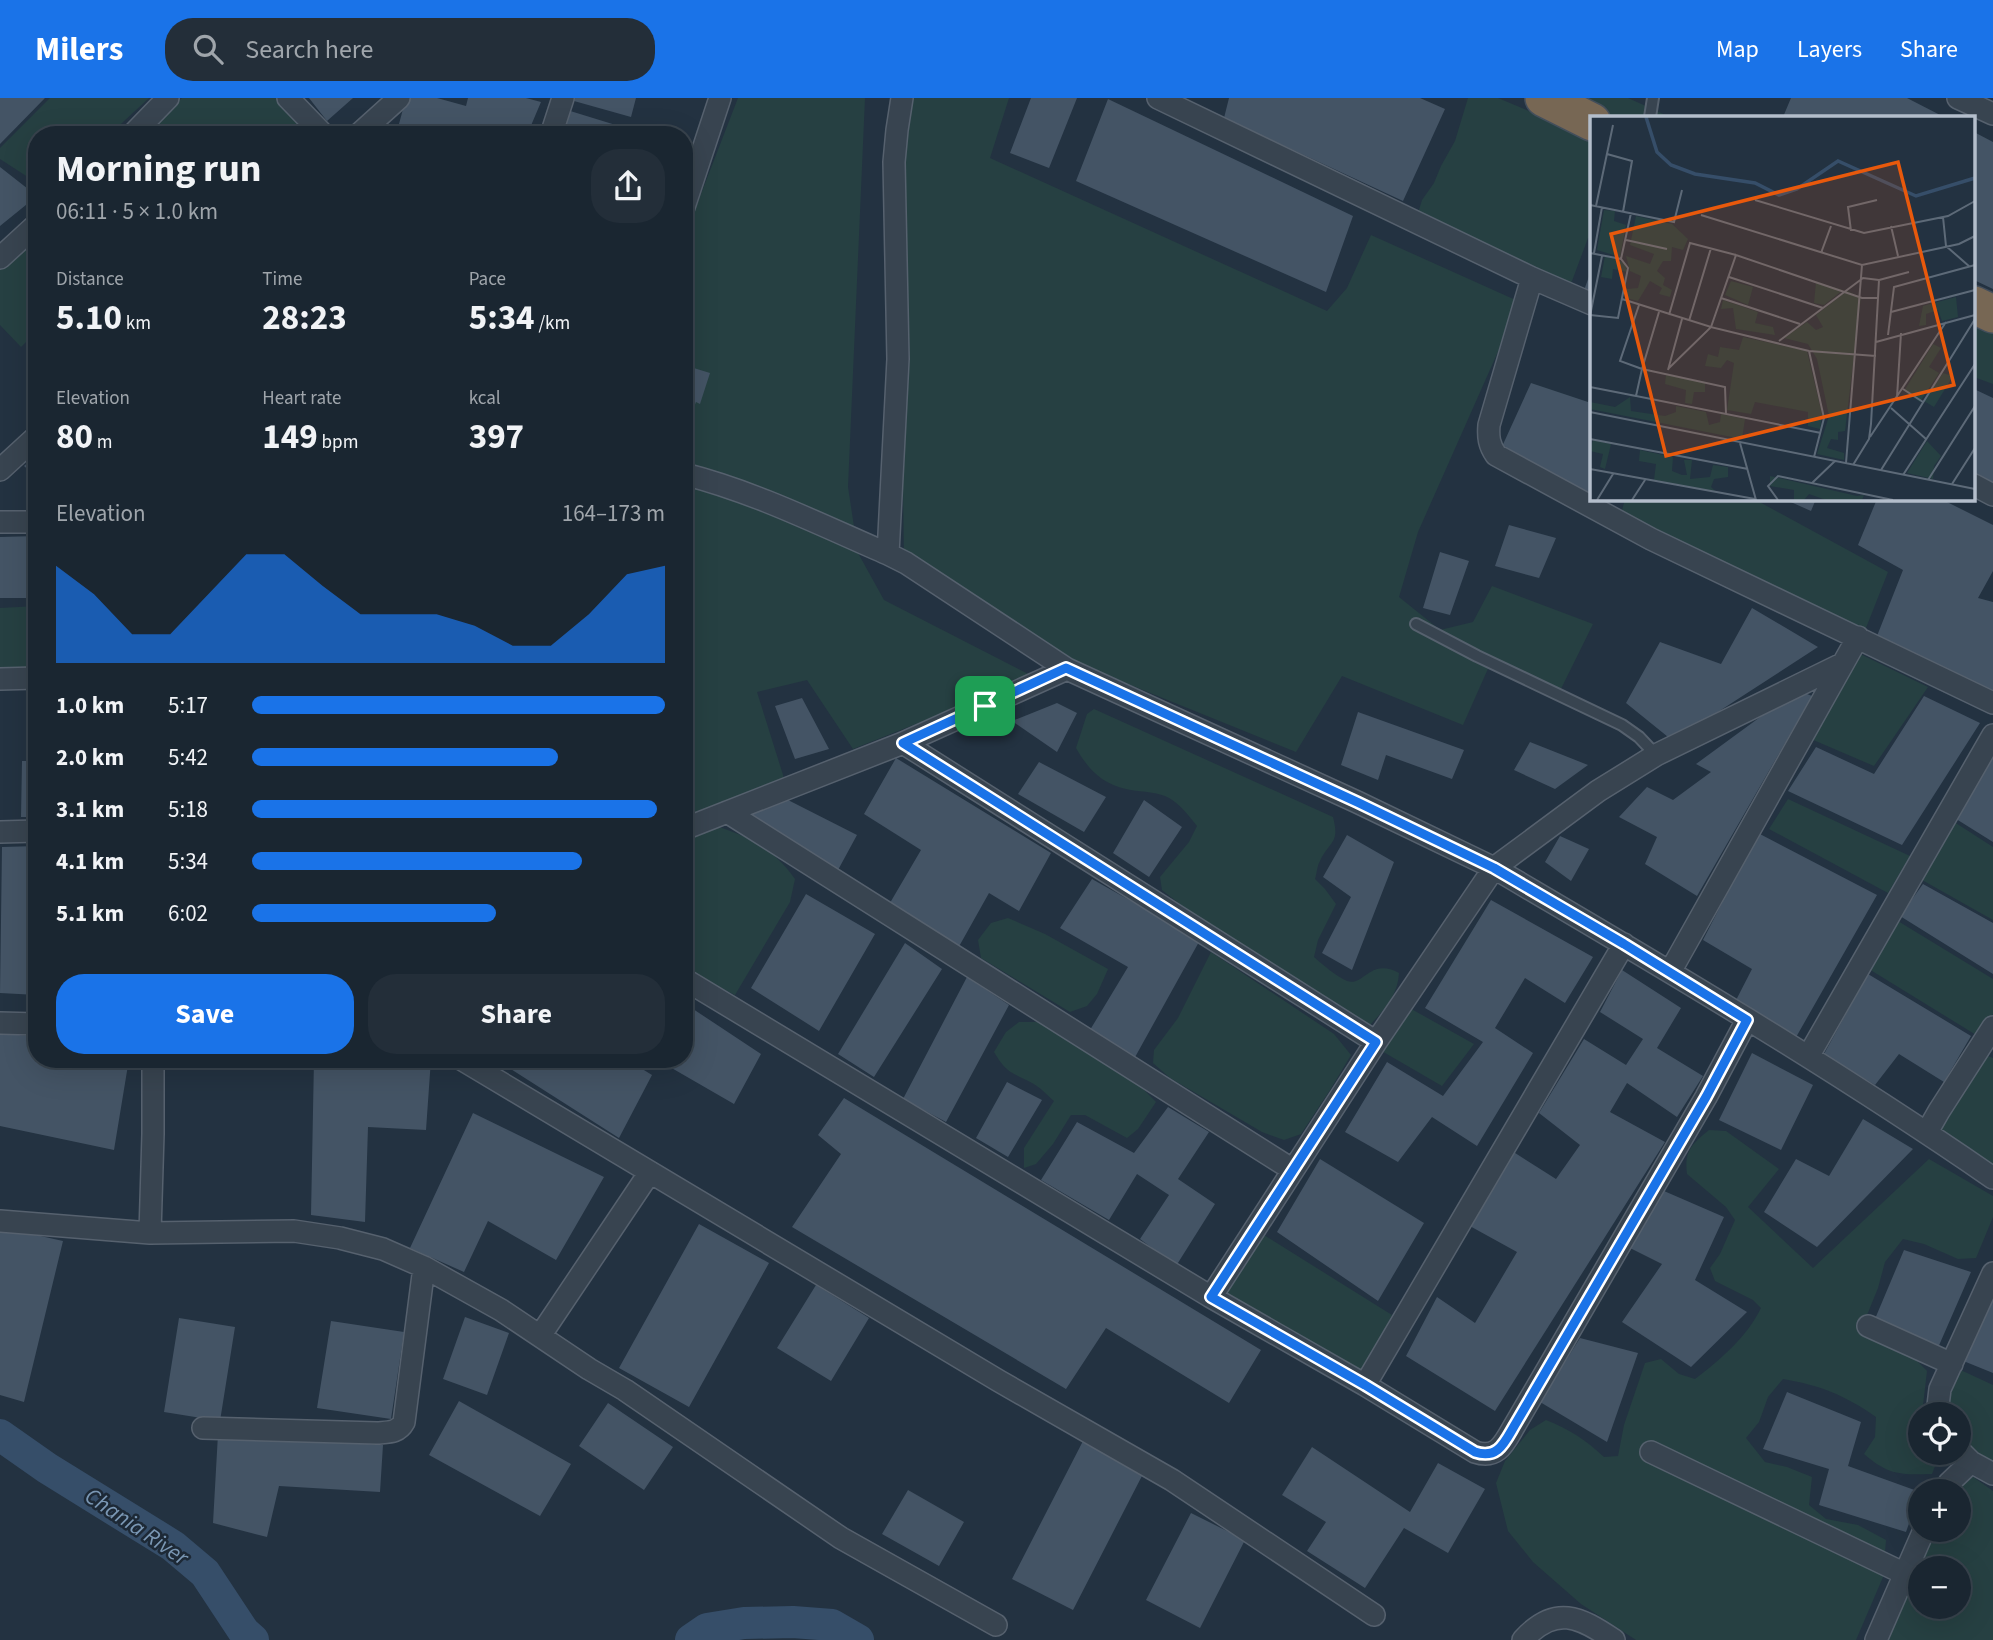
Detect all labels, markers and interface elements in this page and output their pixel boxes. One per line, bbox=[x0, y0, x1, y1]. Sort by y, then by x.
search box bbox=[165, 18, 655, 81]
text: Milers bbox=[35, 26, 123, 73]
icon: search bbox=[189, 30, 227, 68]
text: Search here bbox=[245, 31, 373, 68]
text: Map bbox=[1716, 32, 1759, 67]
text: Layers bbox=[1797, 32, 1862, 67]
text: Share bbox=[1900, 32, 1958, 67]
inset map bbox=[1590, 116, 1976, 500]
text: Morning run bbox=[56, 142, 261, 196]
button: share bbox=[591, 149, 665, 223]
text: 06:11 · 5 × 1.0 km bbox=[56, 195, 218, 228]
text: Distance bbox=[56, 266, 124, 293]
text: Time bbox=[262, 266, 302, 293]
text: Pace bbox=[469, 266, 506, 293]
text: 5.10 bbox=[56, 293, 122, 343]
text: 28:23 bbox=[262, 293, 347, 343]
text: 5:34 bbox=[469, 293, 535, 343]
text: km bbox=[122, 310, 151, 337]
text: /km bbox=[535, 310, 570, 337]
text: Elevation bbox=[56, 385, 130, 412]
text: Heart rate bbox=[262, 385, 341, 412]
text: kcal bbox=[469, 385, 501, 412]
text: 80 bbox=[56, 412, 93, 462]
text: 149 bbox=[262, 412, 318, 462]
text: 397 bbox=[469, 412, 524, 462]
text: m bbox=[93, 429, 113, 456]
text: bpm bbox=[318, 429, 358, 456]
text: Elevation bbox=[56, 497, 146, 530]
text: 164–173 m bbox=[562, 497, 665, 530]
pin bbox=[955, 676, 1015, 736]
icon: arrive bbox=[966, 687, 1004, 725]
text: 1.0 km bbox=[56, 689, 124, 722]
text: 5:17 bbox=[168, 689, 208, 722]
text: 2.0 km bbox=[56, 741, 124, 774]
text: 5:42 bbox=[168, 741, 208, 774]
text: 3.1 km bbox=[56, 793, 124, 826]
text: 5:18 bbox=[168, 793, 208, 826]
text: 4.1 km bbox=[56, 845, 124, 878]
text: 5:34 bbox=[168, 845, 208, 878]
text: 5.1 km bbox=[56, 897, 124, 930]
text: 6:02 bbox=[168, 897, 208, 930]
button: Save bbox=[56, 974, 354, 1054]
button: Share bbox=[368, 974, 665, 1054]
map controls bbox=[1908, 1402, 1971, 1619]
button: locate bbox=[1908, 1402, 1971, 1465]
button: + bbox=[1908, 1479, 1971, 1542]
water label: Chania River bbox=[78, 1480, 196, 1574]
button: − bbox=[1908, 1556, 1971, 1619]

